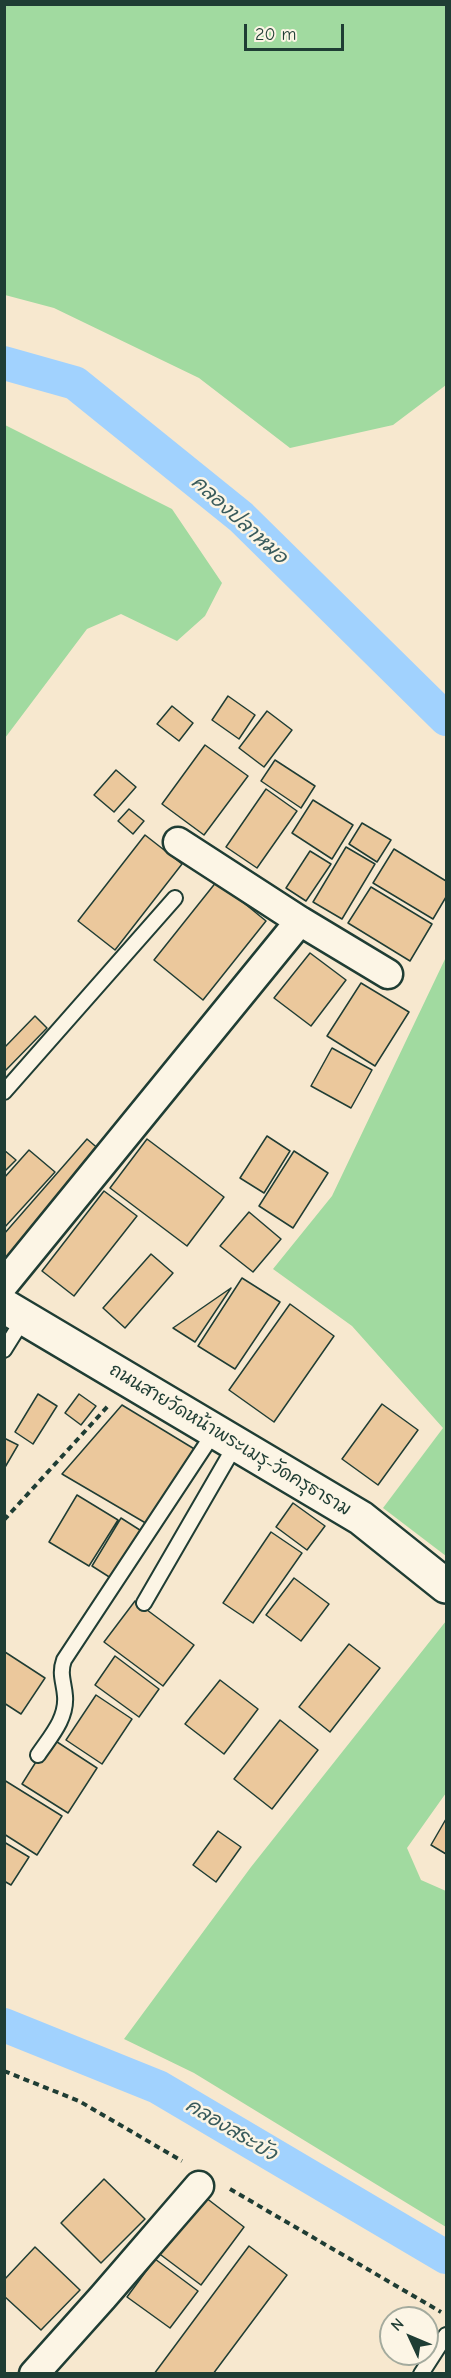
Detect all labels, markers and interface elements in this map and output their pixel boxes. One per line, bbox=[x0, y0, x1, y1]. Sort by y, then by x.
scale bar bbox=[247, 12, 348, 50]
text: 20 m bbox=[255, 24, 296, 45]
water label: คลองปลาหมอ bbox=[186, 471, 292, 569]
street label: ถนนสายวัดหน้าพระเมรุ-วัดครุธาราม bbox=[105, 1359, 355, 1521]
water label: คลองสระบัว bbox=[181, 2094, 281, 2166]
north arrow bbox=[379, 2306, 439, 2366]
text: N bbox=[387, 2315, 408, 2335]

